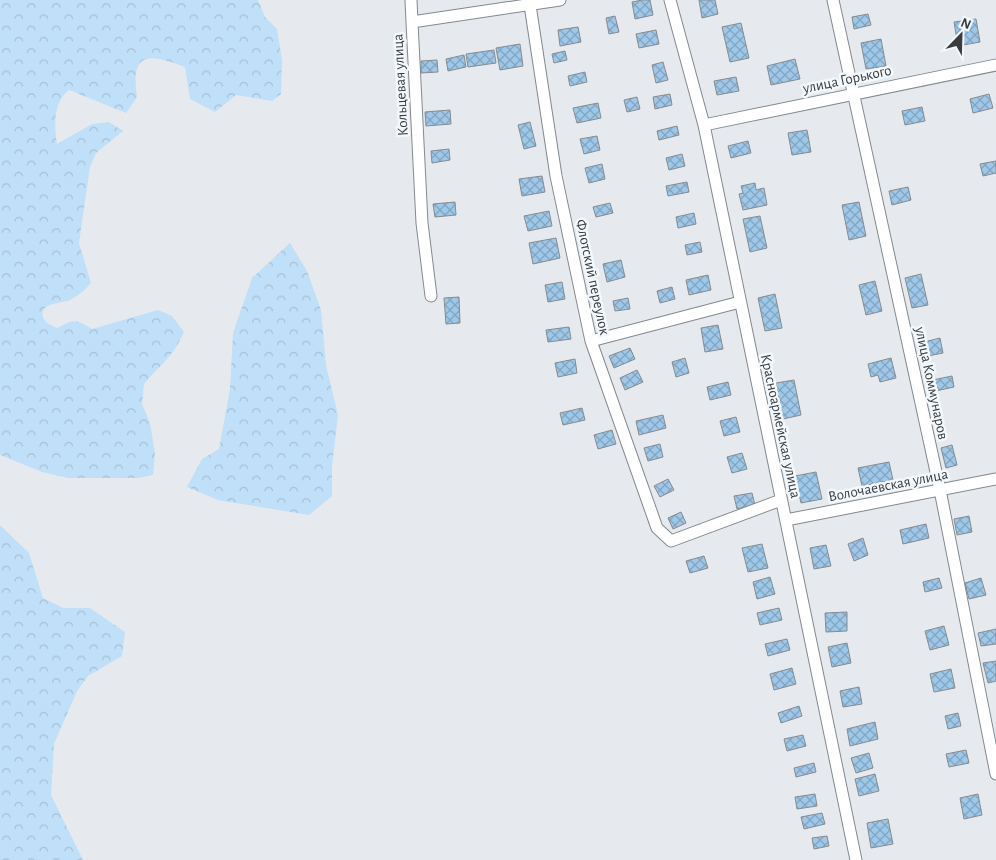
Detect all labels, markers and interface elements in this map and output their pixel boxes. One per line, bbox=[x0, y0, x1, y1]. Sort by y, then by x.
north arrow bbox=[936, 10, 986, 60]
text: N bbox=[958, 16, 973, 32]
street label: Кольцевая улица bbox=[390, 33, 411, 136]
street label: улица Горького bbox=[801, 63, 893, 96]
street label: Флотский переулок bbox=[573, 218, 612, 336]
street label: улица Коммунаров bbox=[912, 324, 951, 441]
street label: Красноармейская улица bbox=[758, 353, 803, 500]
street label: Волочаевская улица bbox=[827, 466, 949, 504]

